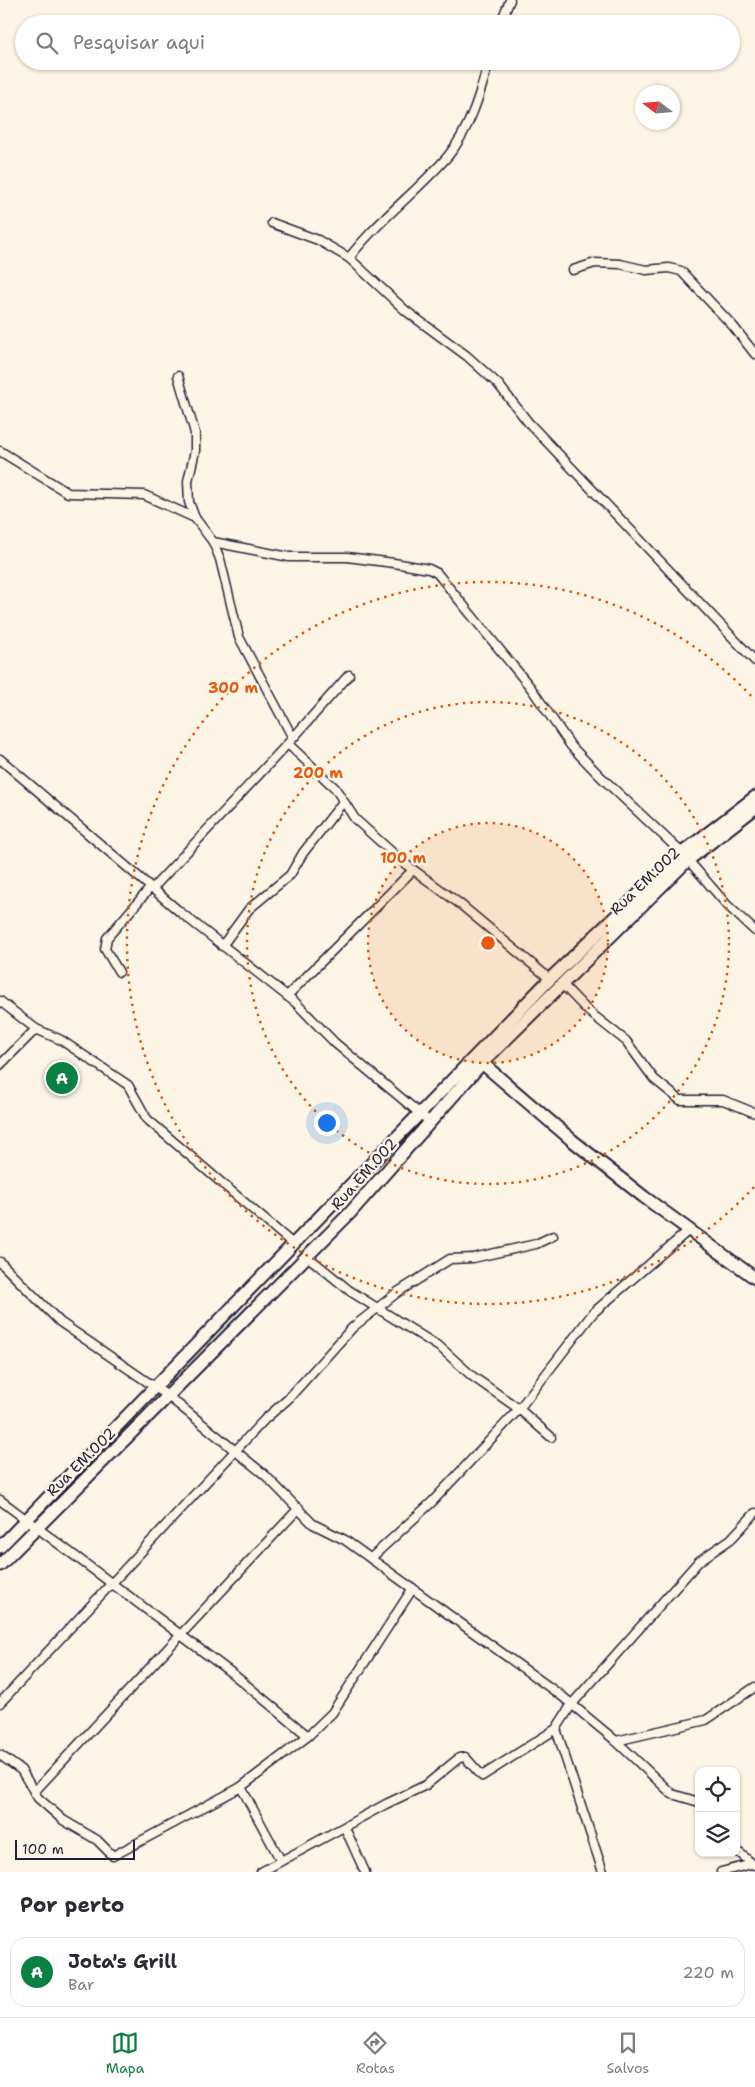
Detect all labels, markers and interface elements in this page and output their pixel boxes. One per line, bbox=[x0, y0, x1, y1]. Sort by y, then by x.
search box bbox=[15, 15, 740, 70]
icon: search bbox=[33, 29, 61, 57]
text: Pesquisar aqui bbox=[73, 30, 205, 55]
north arrow bbox=[635, 85, 680, 130]
text: 300 m bbox=[208, 678, 258, 698]
text: 200 m bbox=[293, 763, 343, 783]
street label: Rua EM.002 bbox=[606, 843, 684, 919]
text: 100 m bbox=[380, 848, 426, 868]
centre of rings bbox=[479, 934, 497, 952]
pin: A bbox=[46, 1059, 78, 1097]
your location bbox=[314, 1110, 340, 1136]
street label: Rua EM.002 bbox=[326, 1134, 402, 1214]
street label: Rua EM.002 bbox=[42, 1423, 120, 1501]
map controls bbox=[695, 1767, 740, 1857]
button: locate bbox=[695, 1767, 740, 1812]
button: layers bbox=[695, 1812, 740, 1857]
scale bar bbox=[15, 1837, 135, 1860]
text: 100 m bbox=[22, 1840, 64, 1858]
text: Por perto bbox=[20, 1891, 124, 1919]
text: Jota's Grill bbox=[68, 1949, 177, 1974]
text: A bbox=[31, 1962, 43, 1983]
text: 220 m bbox=[682, 1962, 734, 1983]
text: Bar bbox=[68, 1974, 95, 1995]
tab: Mapa bbox=[106, 2029, 144, 2077]
tab: Rotas bbox=[356, 2029, 395, 2077]
tab: Salvos bbox=[606, 2029, 649, 2077]

